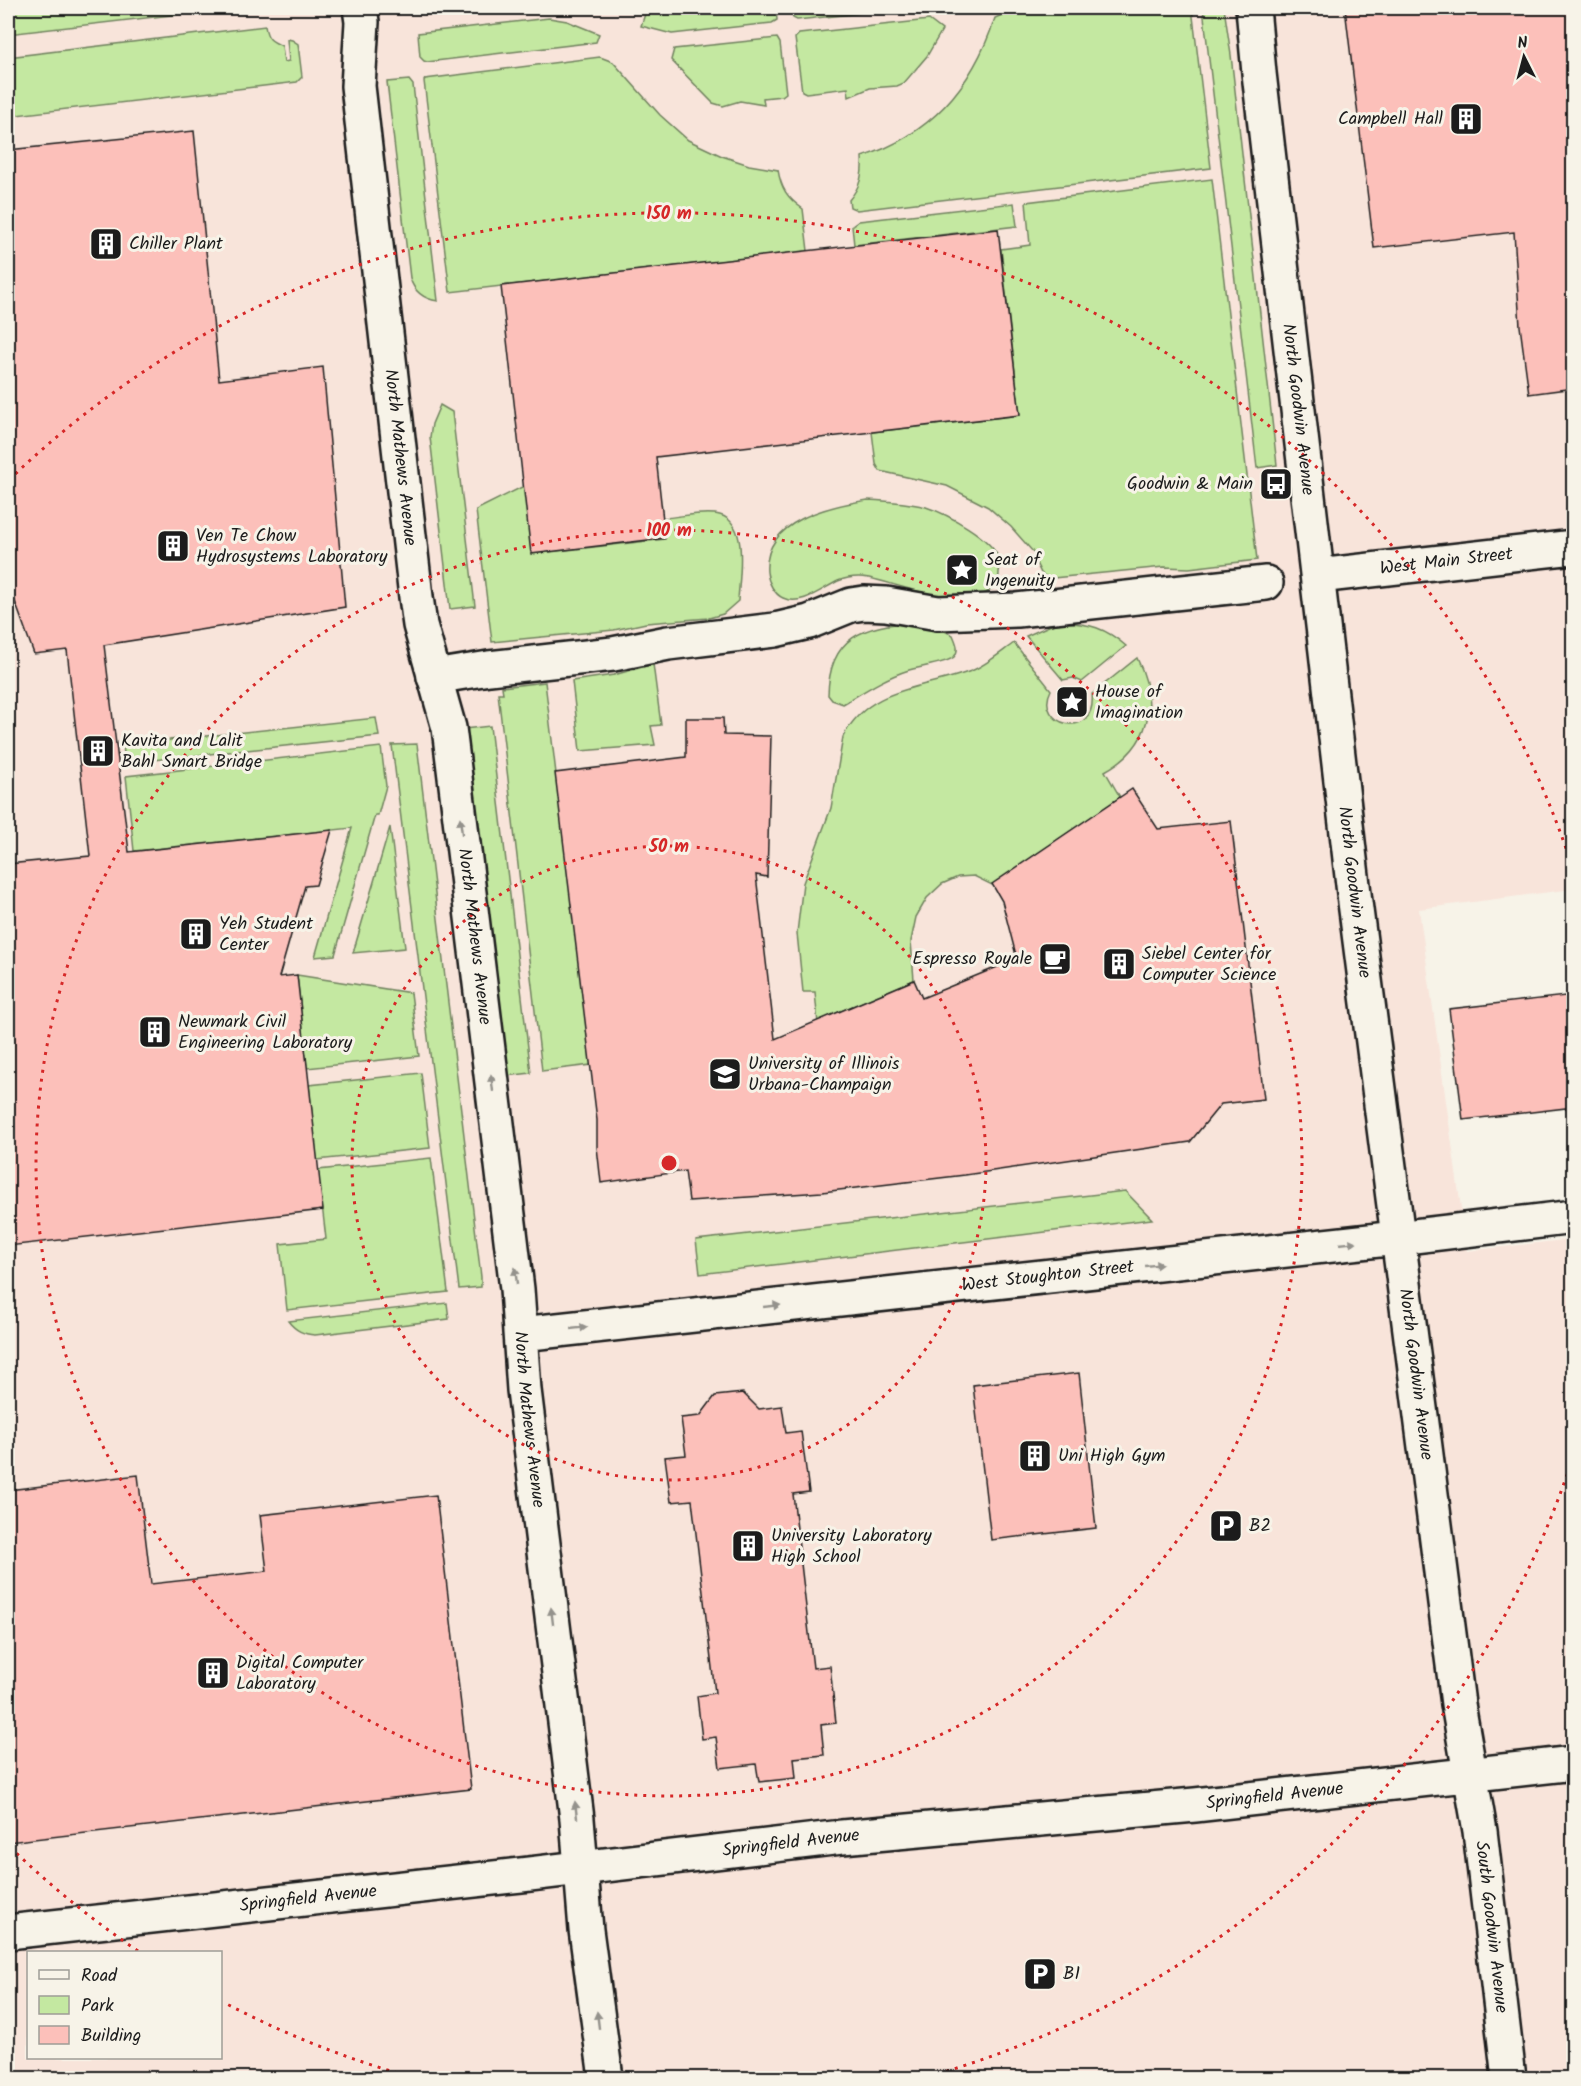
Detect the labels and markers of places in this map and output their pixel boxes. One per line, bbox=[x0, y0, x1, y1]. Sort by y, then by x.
building icon: Campbell Hall bbox=[1448, 101, 1484, 137]
place label: Campbell Hall bbox=[1338, 105, 1444, 134]
building icon: Chiller Plant bbox=[88, 226, 124, 262]
place label: Chiller Plant bbox=[129, 230, 224, 259]
bus stop icon: Goodwin & Main bbox=[1258, 466, 1294, 502]
place label: Goodwin & Main bbox=[1127, 470, 1253, 499]
place label: Ven Te Chow Hydrosystems Laboratory bbox=[196, 522, 388, 572]
building icon: Ven Te Chow Hydrosystems Laboratory bbox=[155, 528, 191, 564]
place label: Seat of Ingenuity bbox=[985, 546, 1055, 596]
place icon: Seat of Ingenuity bbox=[944, 552, 980, 588]
place label: House of Imagination bbox=[1095, 678, 1183, 728]
place icon: House of Imagination bbox=[1054, 684, 1090, 720]
place label: Kavita and Lalit Bahl Smart Bridge bbox=[121, 727, 262, 777]
building icon: Kavita and Lalit Bahl Smart Bridge bbox=[80, 733, 116, 769]
place label: Yeh Student Center bbox=[219, 910, 314, 960]
building icon: Yeh Student Center bbox=[178, 916, 214, 952]
place label: Siebel Center for Computer Science bbox=[1142, 940, 1276, 990]
cafe icon: Espresso Royale bbox=[1037, 941, 1073, 977]
place label: Espresso Royale bbox=[912, 945, 1032, 974]
building icon: Siebel Center for Computer Science bbox=[1101, 946, 1137, 982]
place label: Newmark Civil Engineering Laboratory bbox=[178, 1008, 353, 1058]
building icon: Newmark Civil Engineering Laboratory bbox=[137, 1014, 173, 1050]
place label: University of Illinois Urbana-Champaign bbox=[748, 1050, 900, 1100]
school or university icon: University of Illinois Urbana-Champaign bbox=[707, 1056, 743, 1092]
centre of rings bbox=[659, 1153, 679, 1173]
building icon: Uni High Gym bbox=[1017, 1438, 1053, 1474]
place label: Uni High Gym bbox=[1058, 1442, 1165, 1471]
parking icon: B2 bbox=[1208, 1508, 1244, 1544]
place label: B2 bbox=[1249, 1512, 1271, 1541]
place label: University Laboratory High School bbox=[771, 1522, 932, 1572]
building icon: University Laboratory High School bbox=[730, 1528, 766, 1564]
place label: Digital Computer Laboratory bbox=[236, 1649, 364, 1699]
building icon: Digital Computer Laboratory bbox=[195, 1655, 231, 1691]
parking icon: B1 bbox=[1022, 1956, 1058, 1992]
place label: B1 bbox=[1063, 1960, 1080, 1989]

